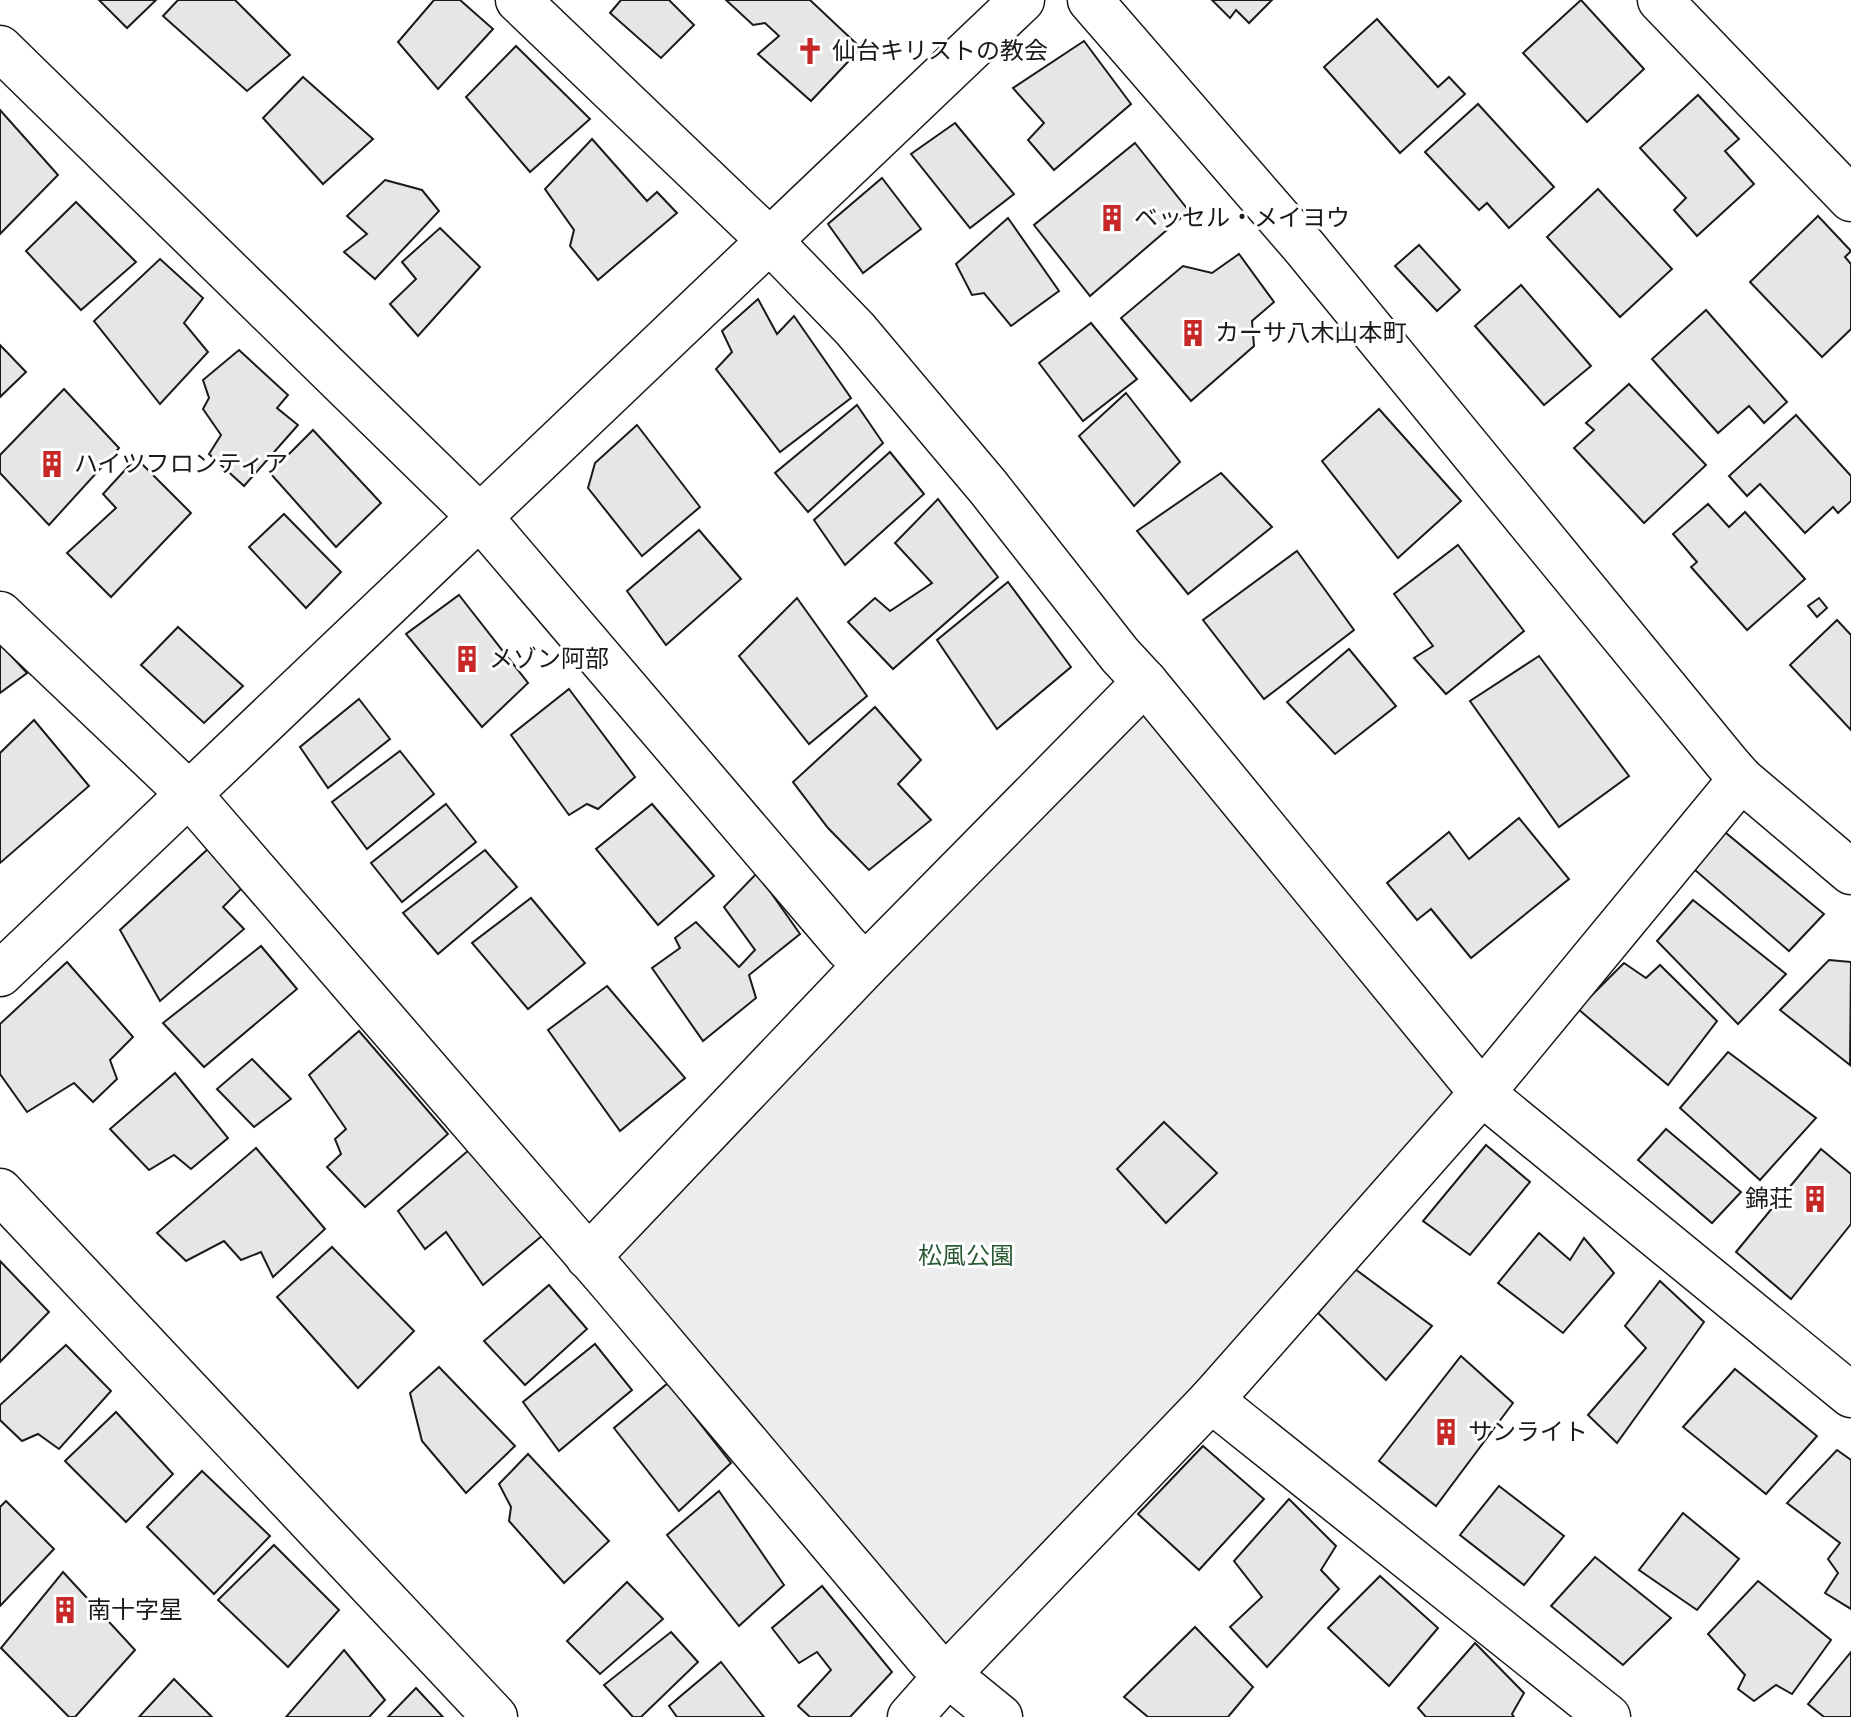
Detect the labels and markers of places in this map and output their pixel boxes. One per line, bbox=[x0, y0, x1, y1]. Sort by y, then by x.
church icon: 仙台キリストの教会 bbox=[795, 36, 825, 66]
place label: 仙台キリストの教会 bbox=[832, 36, 1048, 66]
building icon: ベッセル・メイヨウ bbox=[1097, 203, 1127, 233]
place label: ベッセル・メイヨウ bbox=[1134, 203, 1350, 233]
building icon: カーサ八木山本町 bbox=[1178, 318, 1208, 348]
place label: カーサ八木山本町 bbox=[1215, 318, 1407, 348]
building icon: ハイツフロンティア bbox=[37, 449, 67, 479]
place label: ハイツフロンティア bbox=[74, 449, 288, 479]
building icon: メゾン阿部 bbox=[452, 644, 482, 674]
place label: メゾン阿部 bbox=[489, 644, 609, 674]
place label: 錦荘 bbox=[1745, 1184, 1793, 1214]
building icon: 錦荘 bbox=[1800, 1184, 1830, 1214]
building icon: サンライト bbox=[1431, 1417, 1461, 1447]
place label: サンライト bbox=[1468, 1417, 1588, 1447]
building icon: 南十字星 bbox=[50, 1595, 80, 1625]
place label: 南十字星 bbox=[87, 1595, 183, 1625]

